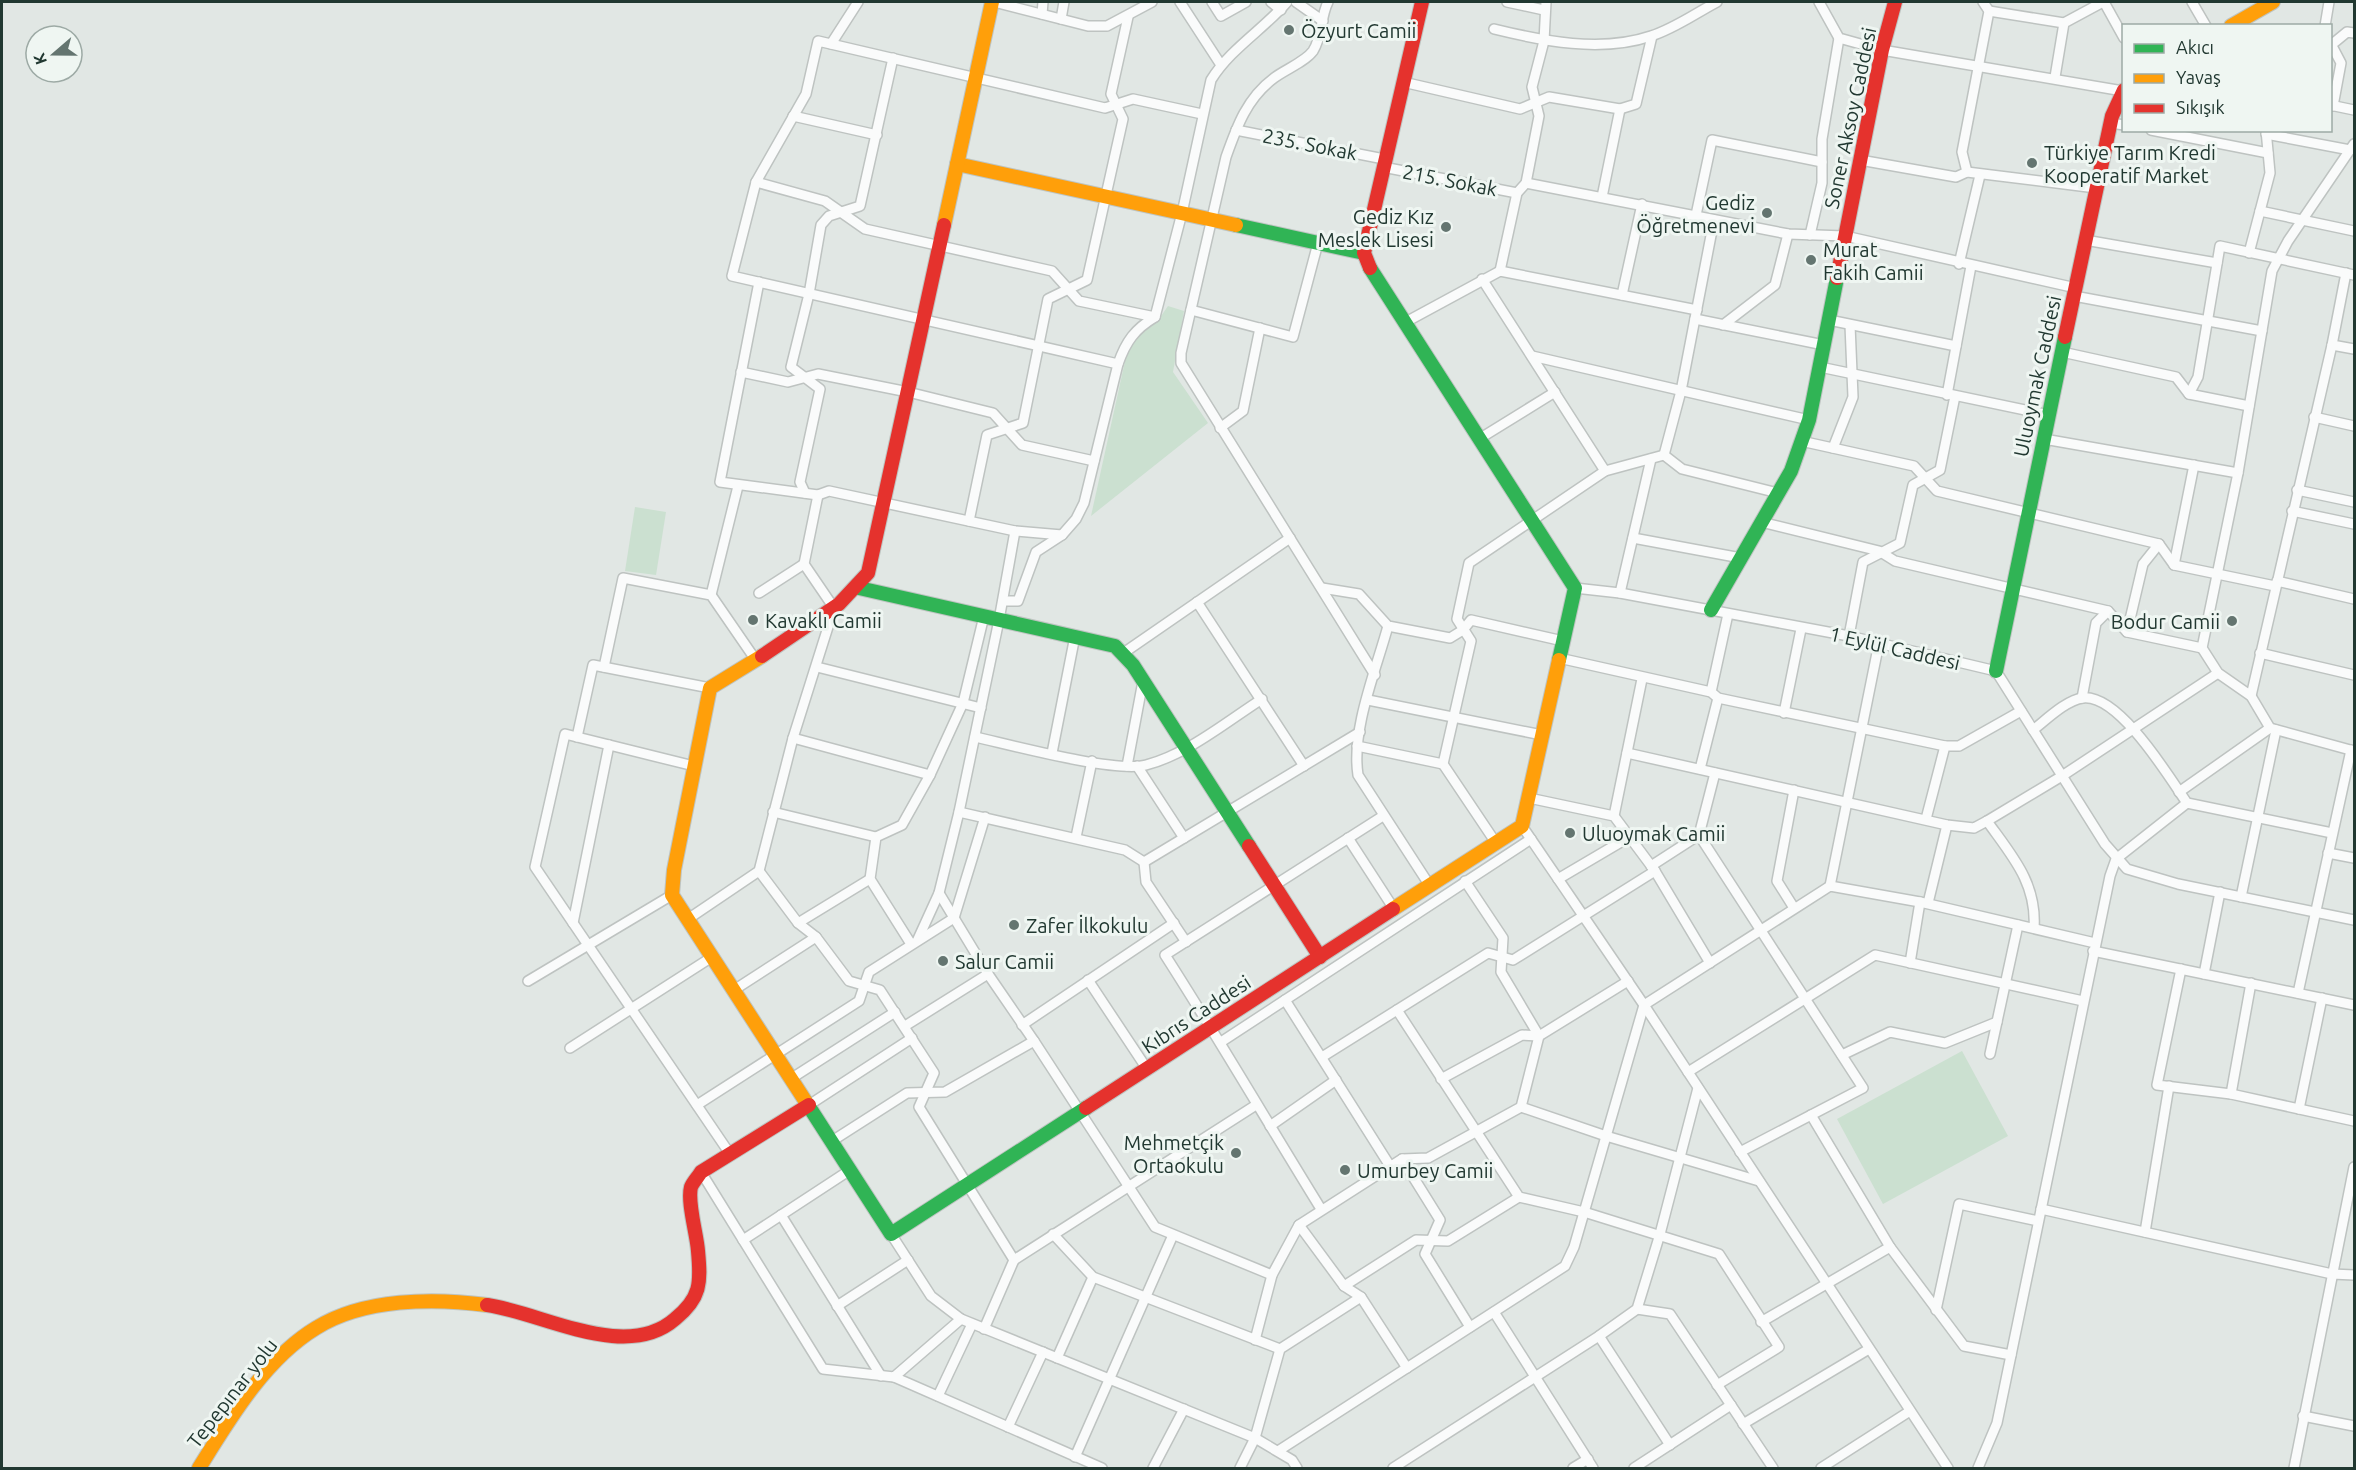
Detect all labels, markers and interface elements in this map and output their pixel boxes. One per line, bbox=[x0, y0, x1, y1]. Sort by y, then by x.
place label: Özyurt Camii bbox=[1301, 19, 1416, 42]
marker: Özyurt Camii bbox=[1282, 23, 1296, 37]
north arrow bbox=[24, 24, 84, 84]
legend bbox=[2122, 24, 2332, 132]
street label: Soner Aksoy Caddesi bbox=[1820, 25, 1880, 211]
text: Akıcı bbox=[2176, 37, 2214, 57]
text: K bbox=[30, 51, 50, 67]
text: Yavaş bbox=[2176, 67, 2221, 87]
text: Sıkışık bbox=[2176, 97, 2225, 117]
street label: 235. Sokak bbox=[1261, 124, 1359, 164]
place label: Türkiye Tarım Kredi Kooperatif Market bbox=[2044, 141, 2216, 187]
marker: Türkiye Tarım Kredi Kooperatif Market bbox=[2025, 156, 2039, 170]
street label: 215. Sokak bbox=[1401, 160, 1499, 200]
place label: Gediz Öğretmenevi bbox=[1636, 191, 1755, 237]
place label: Gediz Kız Meslek Lisesi bbox=[1318, 205, 1434, 251]
marker: Gediz Öğretmenevi bbox=[1760, 206, 1774, 220]
marker: Gediz Kız Meslek Lisesi bbox=[1439, 220, 1453, 234]
place label: Murat Fakih Camii bbox=[1823, 238, 1924, 284]
marker: Murat Fakih Camii bbox=[1804, 253, 1818, 267]
street label: Uluoymak Caddesi bbox=[2009, 293, 2065, 459]
place label: Kavaklı Camii bbox=[765, 609, 882, 632]
place label: Bodur Camii bbox=[2111, 610, 2220, 633]
marker: Kavaklı Camii bbox=[746, 613, 760, 627]
marker: Bodur Camii bbox=[2225, 614, 2239, 628]
street label: 1 Eylül Caddesi bbox=[1827, 622, 1963, 674]
place label: Uluoymak Camii bbox=[1582, 822, 1725, 845]
marker: Uluoymak Camii bbox=[1563, 826, 1577, 840]
place label: Zafer İlkokulu bbox=[1026, 914, 1148, 937]
marker: Zafer İlkokulu bbox=[1007, 918, 1021, 932]
place label: Salur Camii bbox=[955, 950, 1054, 973]
marker: Salur Camii bbox=[936, 954, 950, 968]
street label: Kıbrıs Caddesi bbox=[1137, 970, 1255, 1058]
place label: Mehmetçik Ortaokulu bbox=[1124, 1131, 1224, 1177]
marker: Mehmetçik Ortaokulu bbox=[1229, 1146, 1243, 1160]
place label: Umurbey Camii bbox=[1357, 1159, 1493, 1182]
marker: Umurbey Camii bbox=[1338, 1163, 1352, 1177]
street label: Tepepınar yolu bbox=[182, 1334, 282, 1452]

